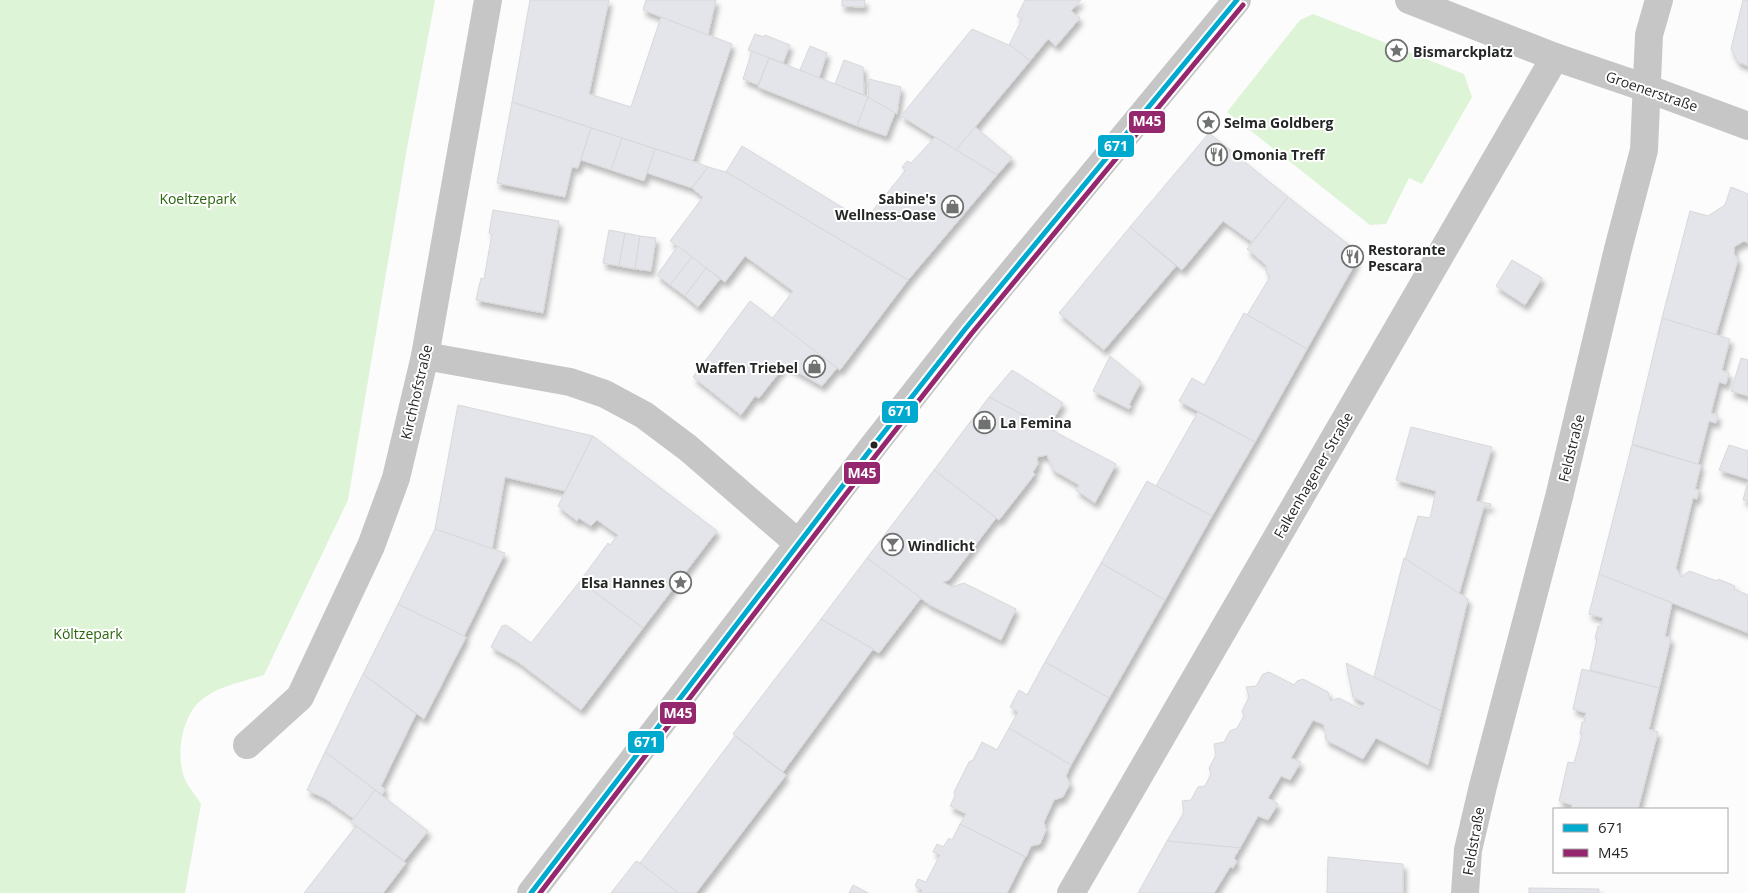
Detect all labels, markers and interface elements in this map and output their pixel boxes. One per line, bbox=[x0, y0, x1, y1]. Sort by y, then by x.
place icon: Bismarckplatz bbox=[1385, 39, 1409, 63]
place label: Bismarckplatz bbox=[1413, 42, 1513, 61]
street label: Groenerstraße bbox=[1603, 66, 1701, 116]
line badge: M45 bbox=[1128, 110, 1166, 134]
place icon: Selma Goldberg bbox=[1196, 110, 1220, 134]
text: M45 bbox=[1132, 111, 1162, 130]
place label: Selma Goldberg bbox=[1224, 113, 1334, 132]
line badge: 671 bbox=[1097, 134, 1135, 158]
text: 671 bbox=[1104, 136, 1128, 155]
restaurant icon: Omonia Treff bbox=[1204, 142, 1228, 166]
place label: Omonia Treff bbox=[1232, 145, 1326, 164]
park label: Koeltzepark bbox=[159, 189, 237, 208]
place label: Sabine's Wellness-Oase bbox=[835, 189, 936, 224]
shop icon: Sabine's Wellness-Oase bbox=[940, 194, 964, 218]
place label: Restorante Pescara bbox=[1368, 240, 1446, 275]
restaurant icon: Restorante Pescara bbox=[1340, 245, 1364, 269]
street label: Kirchhofstraße bbox=[396, 343, 436, 441]
shop icon: Waffen Triebel bbox=[802, 355, 826, 379]
place label: Waffen Triebel bbox=[696, 358, 798, 377]
line badge: 671 bbox=[881, 400, 919, 424]
text: 671 bbox=[888, 401, 912, 420]
street label: Falkenhagener Straße bbox=[1269, 408, 1357, 542]
shop icon: La Femina bbox=[972, 410, 996, 434]
street label: Feldstraße bbox=[1553, 412, 1589, 484]
place label: La Femina bbox=[1000, 413, 1072, 432]
unlabelled marker bbox=[869, 440, 879, 450]
line badge: M45 bbox=[843, 461, 881, 485]
text: M45 bbox=[847, 463, 877, 482]
bar icon: Windlicht bbox=[880, 533, 904, 557]
place label: Windlicht bbox=[908, 536, 975, 555]
place icon: Elsa Hannes bbox=[669, 570, 693, 594]
place label: Elsa Hannes bbox=[581, 573, 665, 592]
park label: Költzepark bbox=[53, 624, 123, 643]
line badge: M45 bbox=[659, 701, 697, 725]
text: M45 bbox=[663, 703, 693, 722]
line badge: 671 bbox=[627, 730, 665, 754]
text: 671 bbox=[634, 732, 658, 751]
street label: Feldstraße bbox=[1458, 805, 1488, 877]
legend bbox=[1553, 808, 1728, 873]
text: 671 bbox=[1598, 817, 1624, 837]
text: M45 bbox=[1598, 842, 1629, 862]

